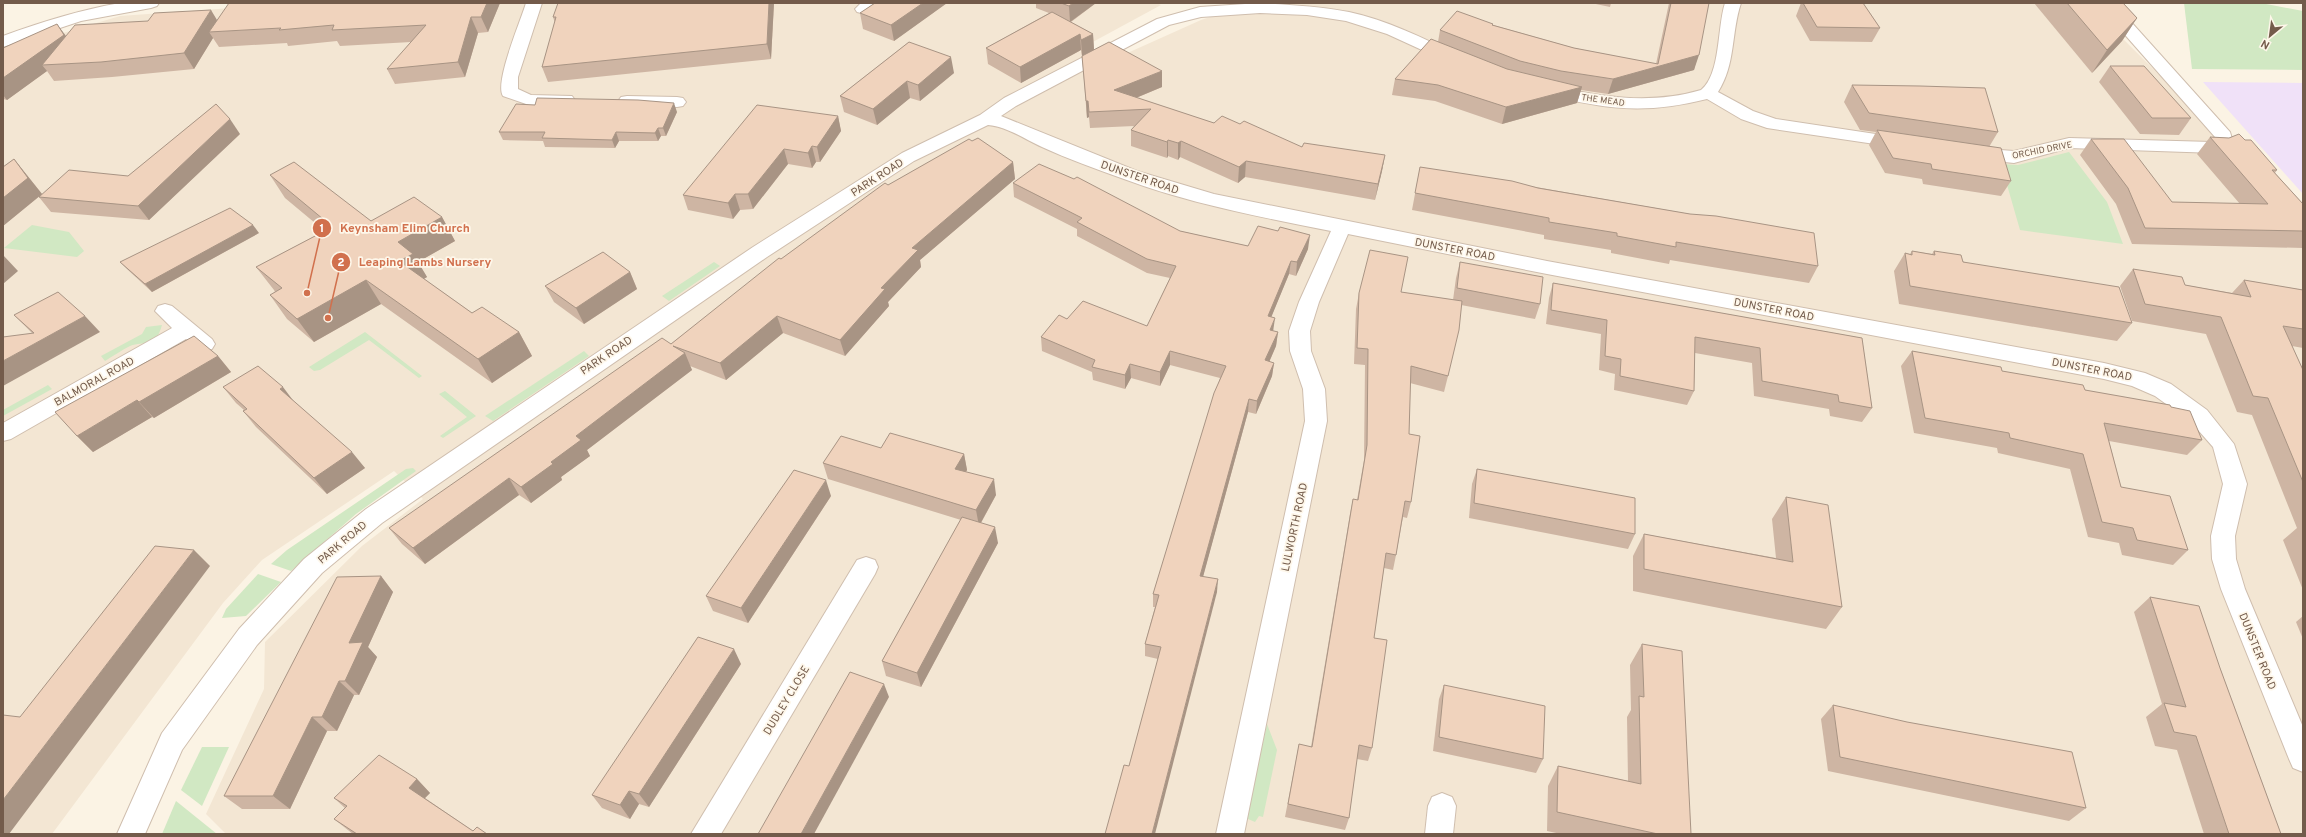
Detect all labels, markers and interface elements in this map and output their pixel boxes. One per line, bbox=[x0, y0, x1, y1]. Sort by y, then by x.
north arrow bbox=[2250, 16, 2290, 56]
text: N bbox=[2259, 36, 2272, 52]
street label: THE MEAD bbox=[1581, 92, 1625, 109]
street label: ORCHID DRIVE bbox=[2011, 139, 2073, 162]
street label: PARK ROAD bbox=[849, 156, 906, 200]
street label: DUNSTER ROAD bbox=[1099, 158, 1181, 198]
callout: Keynsham Elim Church bbox=[312, 216, 478, 240]
text: 1 bbox=[320, 221, 324, 237]
text: Keynsham Elim Church bbox=[340, 221, 470, 237]
street label: DUNSTER ROAD bbox=[1413, 235, 1496, 265]
callout: Leaping Lambs Nursery bbox=[331, 250, 499, 274]
text: 2 bbox=[337, 255, 345, 271]
text: Leaping Lambs Nursery bbox=[359, 255, 491, 271]
street label: DUNSTER ROAD bbox=[1732, 295, 1815, 325]
street label: PARK ROAD bbox=[578, 333, 635, 378]
street label: BALMORAL ROAD bbox=[52, 354, 137, 410]
street label: DUNSTER ROAD bbox=[2050, 355, 2133, 385]
street label: LULWORTH ROAD bbox=[1279, 482, 1311, 573]
street label: PARK ROAD bbox=[315, 518, 370, 567]
street label: DUNSTER ROAD bbox=[2235, 611, 2279, 692]
street label: DUDLEY CLOSE bbox=[761, 663, 813, 738]

